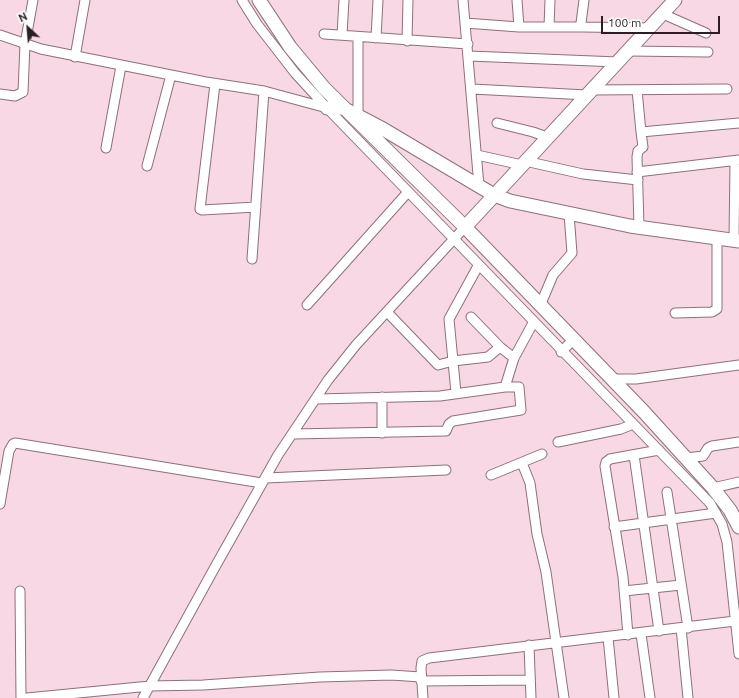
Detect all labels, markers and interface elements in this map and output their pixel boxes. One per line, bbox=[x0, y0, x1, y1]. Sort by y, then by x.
north arrow bbox=[8, 8, 48, 48]
scale bar bbox=[603, 8, 722, 34]
text: N bbox=[16, 10, 29, 24]
text: 100 m bbox=[608, 16, 641, 29]

